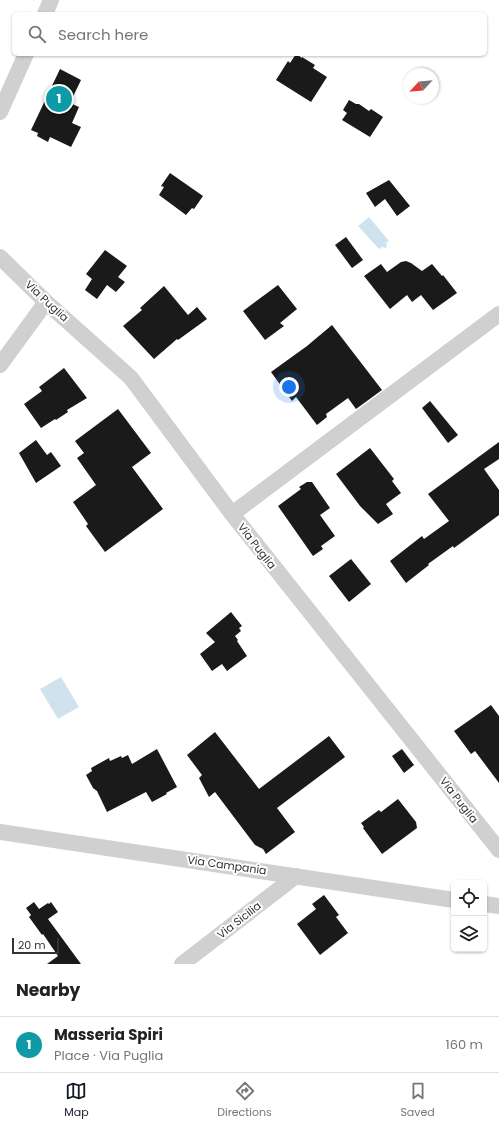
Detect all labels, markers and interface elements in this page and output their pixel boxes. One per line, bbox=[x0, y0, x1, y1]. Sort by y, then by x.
search box bbox=[12, 12, 487, 56]
icon: search bbox=[26, 23, 48, 45]
text: Search here bbox=[58, 24, 148, 45]
north arrow bbox=[403, 68, 439, 104]
pin: 1 bbox=[46, 84, 72, 114]
street label: Via Puglia bbox=[22, 277, 72, 325]
your location bbox=[279, 377, 299, 397]
street label: Via Puglia bbox=[234, 520, 280, 572]
street label: Via Puglia bbox=[436, 774, 482, 826]
street label: Via Campania bbox=[186, 852, 268, 878]
map controls bbox=[451, 880, 487, 952]
button: locate bbox=[451, 880, 487, 916]
street label: Via Sicilia bbox=[214, 898, 264, 942]
button: layers bbox=[451, 916, 487, 952]
scale bar bbox=[12, 936, 59, 955]
text: 20 m bbox=[18, 937, 46, 953]
text: Nearby bbox=[16, 978, 80, 1002]
text: Masseria Spiri bbox=[54, 1024, 163, 1045]
text: 1 bbox=[27, 1035, 31, 1054]
text: 160 m bbox=[446, 1035, 483, 1054]
text: Place · Via Puglia bbox=[54, 1046, 163, 1065]
tab: Map bbox=[64, 1080, 89, 1121]
tab: Directions bbox=[217, 1080, 272, 1121]
tab: Saved bbox=[400, 1080, 435, 1121]

